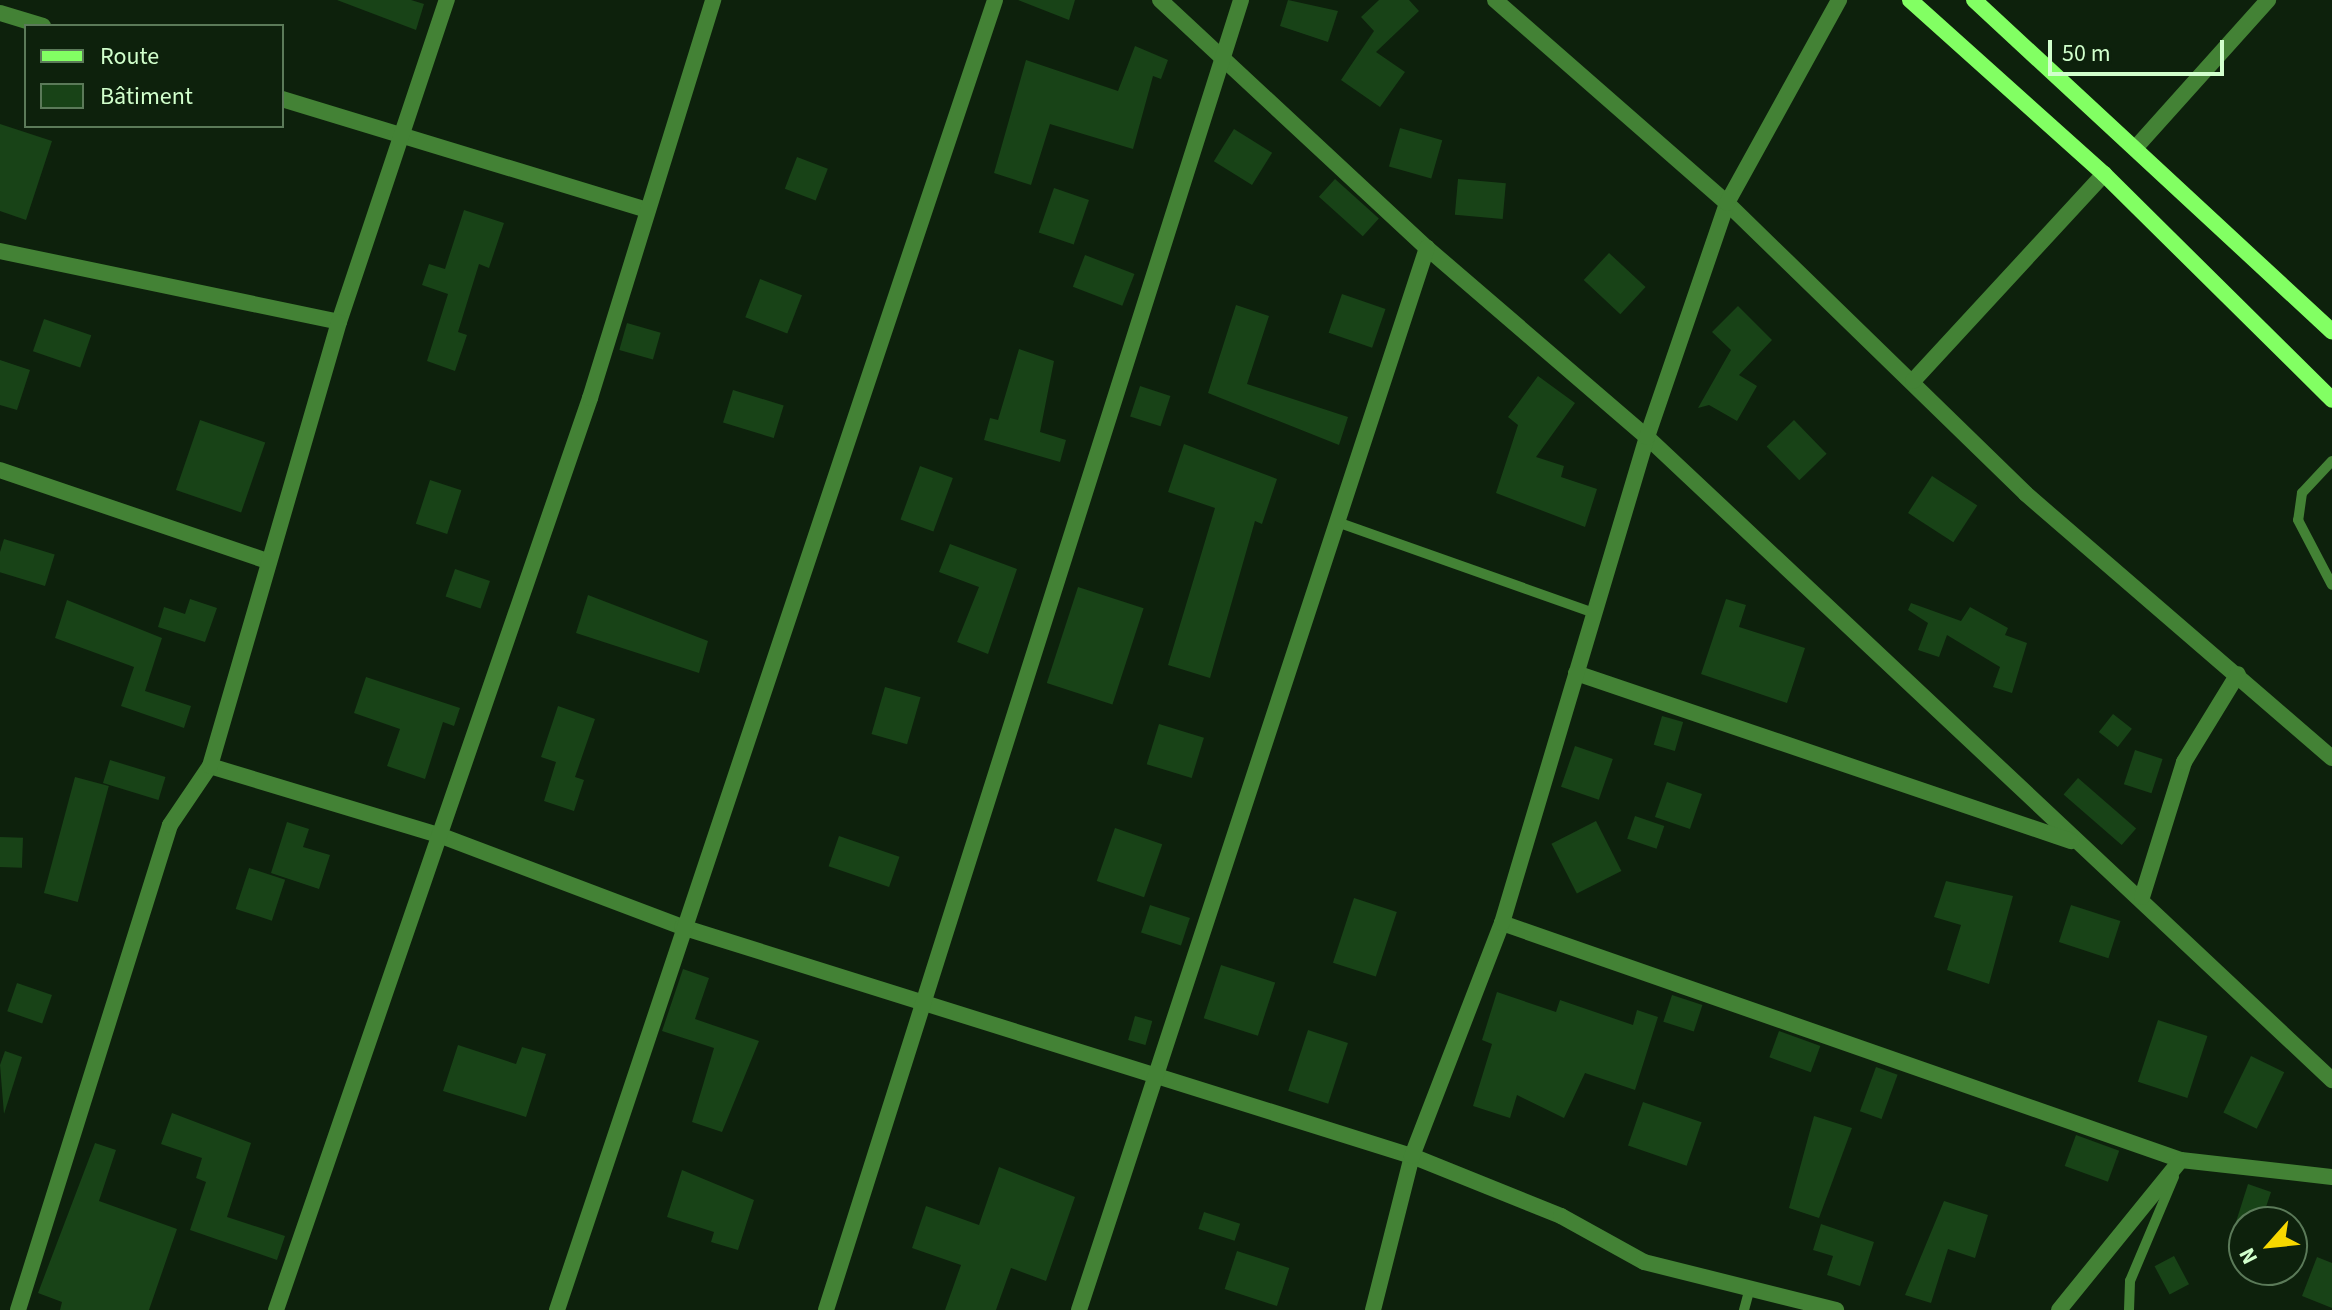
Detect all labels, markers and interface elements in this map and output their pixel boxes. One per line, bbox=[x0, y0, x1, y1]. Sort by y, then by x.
legend bbox=[24, 24, 284, 128]
scale bar bbox=[2052, 24, 2228, 74]
text: 50 m bbox=[2062, 36, 2111, 71]
text: Route bbox=[100, 39, 159, 74]
text: Bâtiment bbox=[100, 79, 193, 114]
north arrow bbox=[2228, 1206, 2308, 1286]
text: N bbox=[2231, 1242, 2266, 1270]

